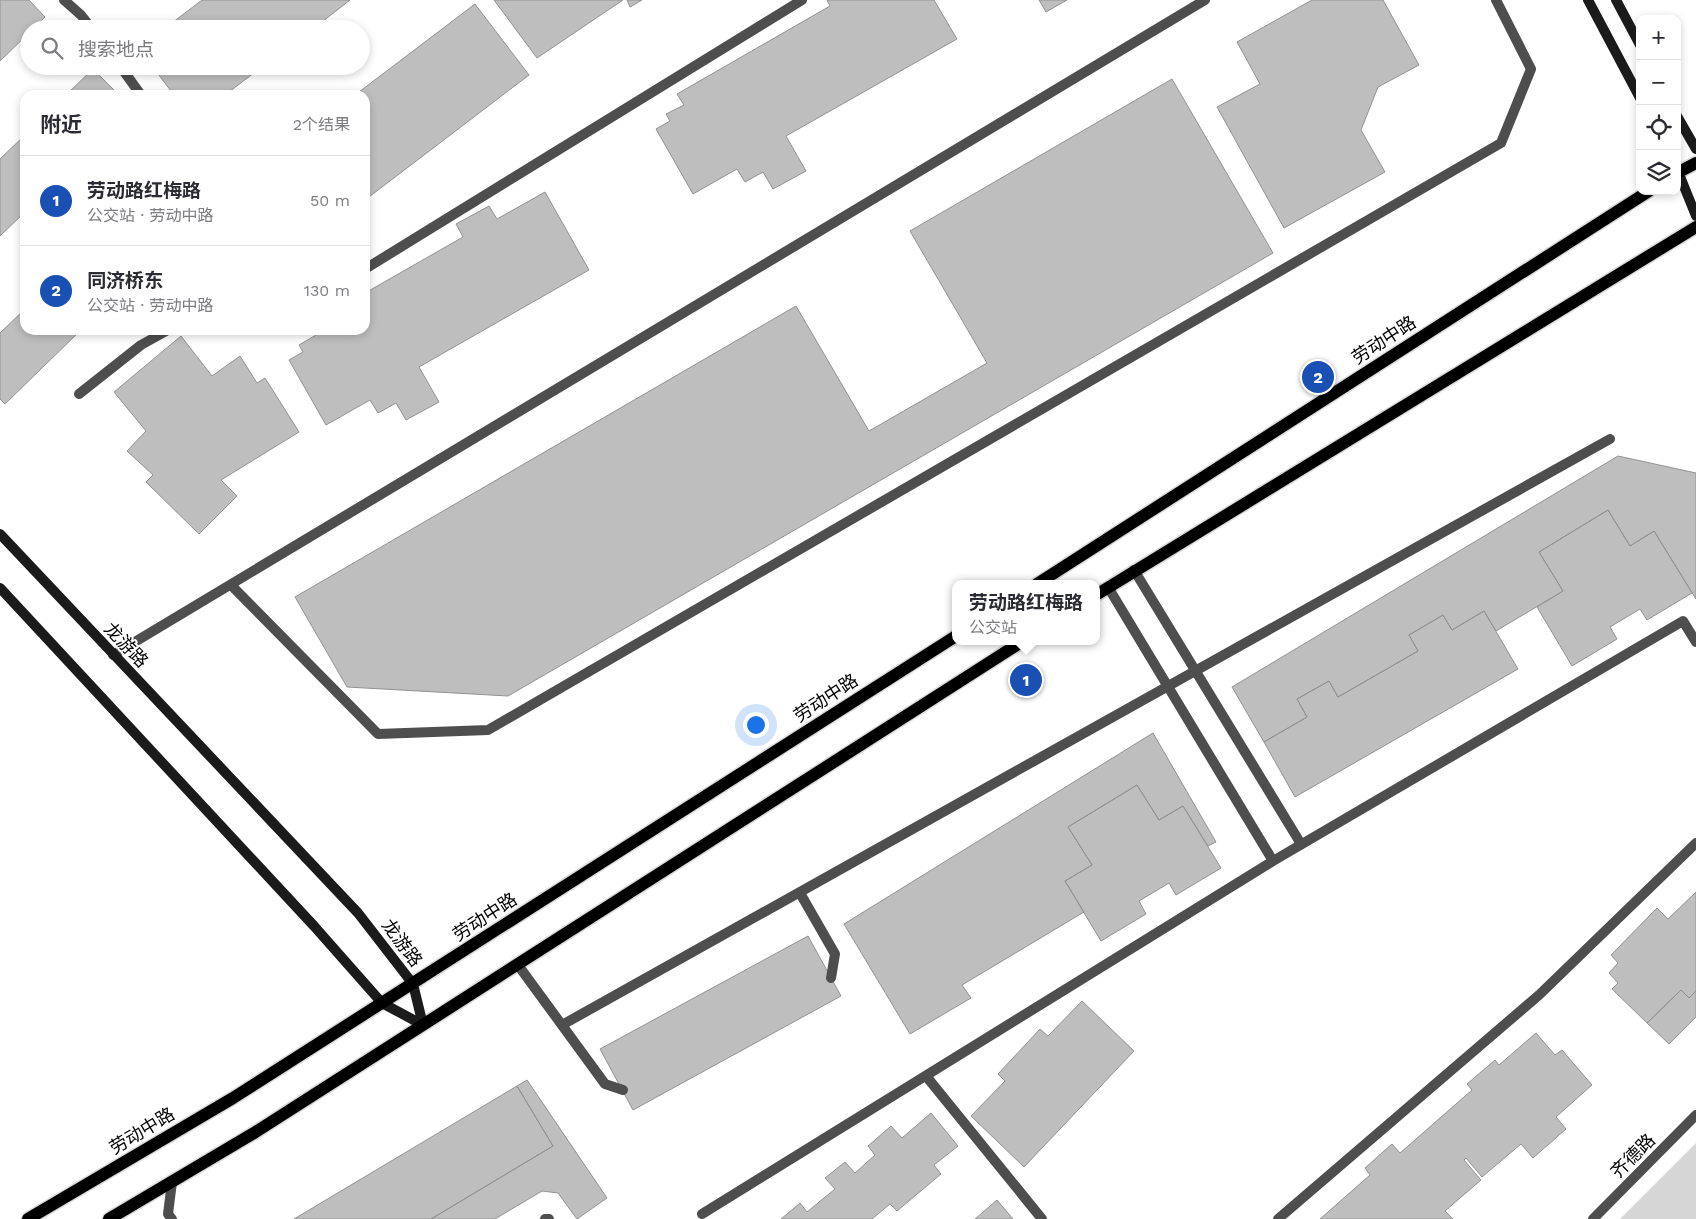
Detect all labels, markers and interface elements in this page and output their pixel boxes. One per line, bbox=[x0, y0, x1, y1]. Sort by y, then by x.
map controls bbox=[1636, 15, 1681, 195]
button: + bbox=[1636, 15, 1681, 60]
search box bbox=[20, 20, 370, 75]
icon: search bbox=[38, 34, 66, 62]
text: 搜索地点 bbox=[78, 38, 154, 61]
button: − bbox=[1636, 60, 1681, 105]
button: locate bbox=[1636, 105, 1681, 150]
text: 附近 bbox=[40, 112, 82, 137]
text: 2个结果 bbox=[293, 115, 350, 134]
button: layers bbox=[1636, 150, 1681, 195]
text: 劳动路红梅路 bbox=[87, 179, 201, 202]
text: 1 bbox=[53, 191, 59, 210]
text: 50 m bbox=[310, 191, 350, 210]
text: 公交站 · 劳动中路 bbox=[87, 206, 214, 225]
text: 同济桥东 bbox=[87, 269, 163, 292]
text: 2 bbox=[51, 281, 61, 300]
text: 130 m bbox=[304, 281, 350, 300]
text: 公交站 · 劳动中路 bbox=[87, 296, 214, 315]
street label: 劳动中路 bbox=[1348, 311, 1420, 368]
pin: 2 bbox=[1302, 358, 1334, 396]
popup bbox=[952, 580, 1100, 645]
text: 劳动路红梅路 bbox=[969, 591, 1083, 614]
street label: 龙游路 bbox=[100, 618, 153, 671]
text: 公交站 bbox=[969, 618, 1017, 637]
pin: 1 bbox=[1010, 661, 1042, 699]
street label: 劳动中路 bbox=[790, 669, 862, 726]
your location bbox=[743, 712, 769, 738]
street label: 劳动中路 bbox=[449, 888, 521, 945]
street label: 龙游路 bbox=[378, 915, 427, 971]
street label: 劳动中路 bbox=[105, 1103, 178, 1158]
street label: 齐德路 bbox=[1606, 1129, 1659, 1182]

